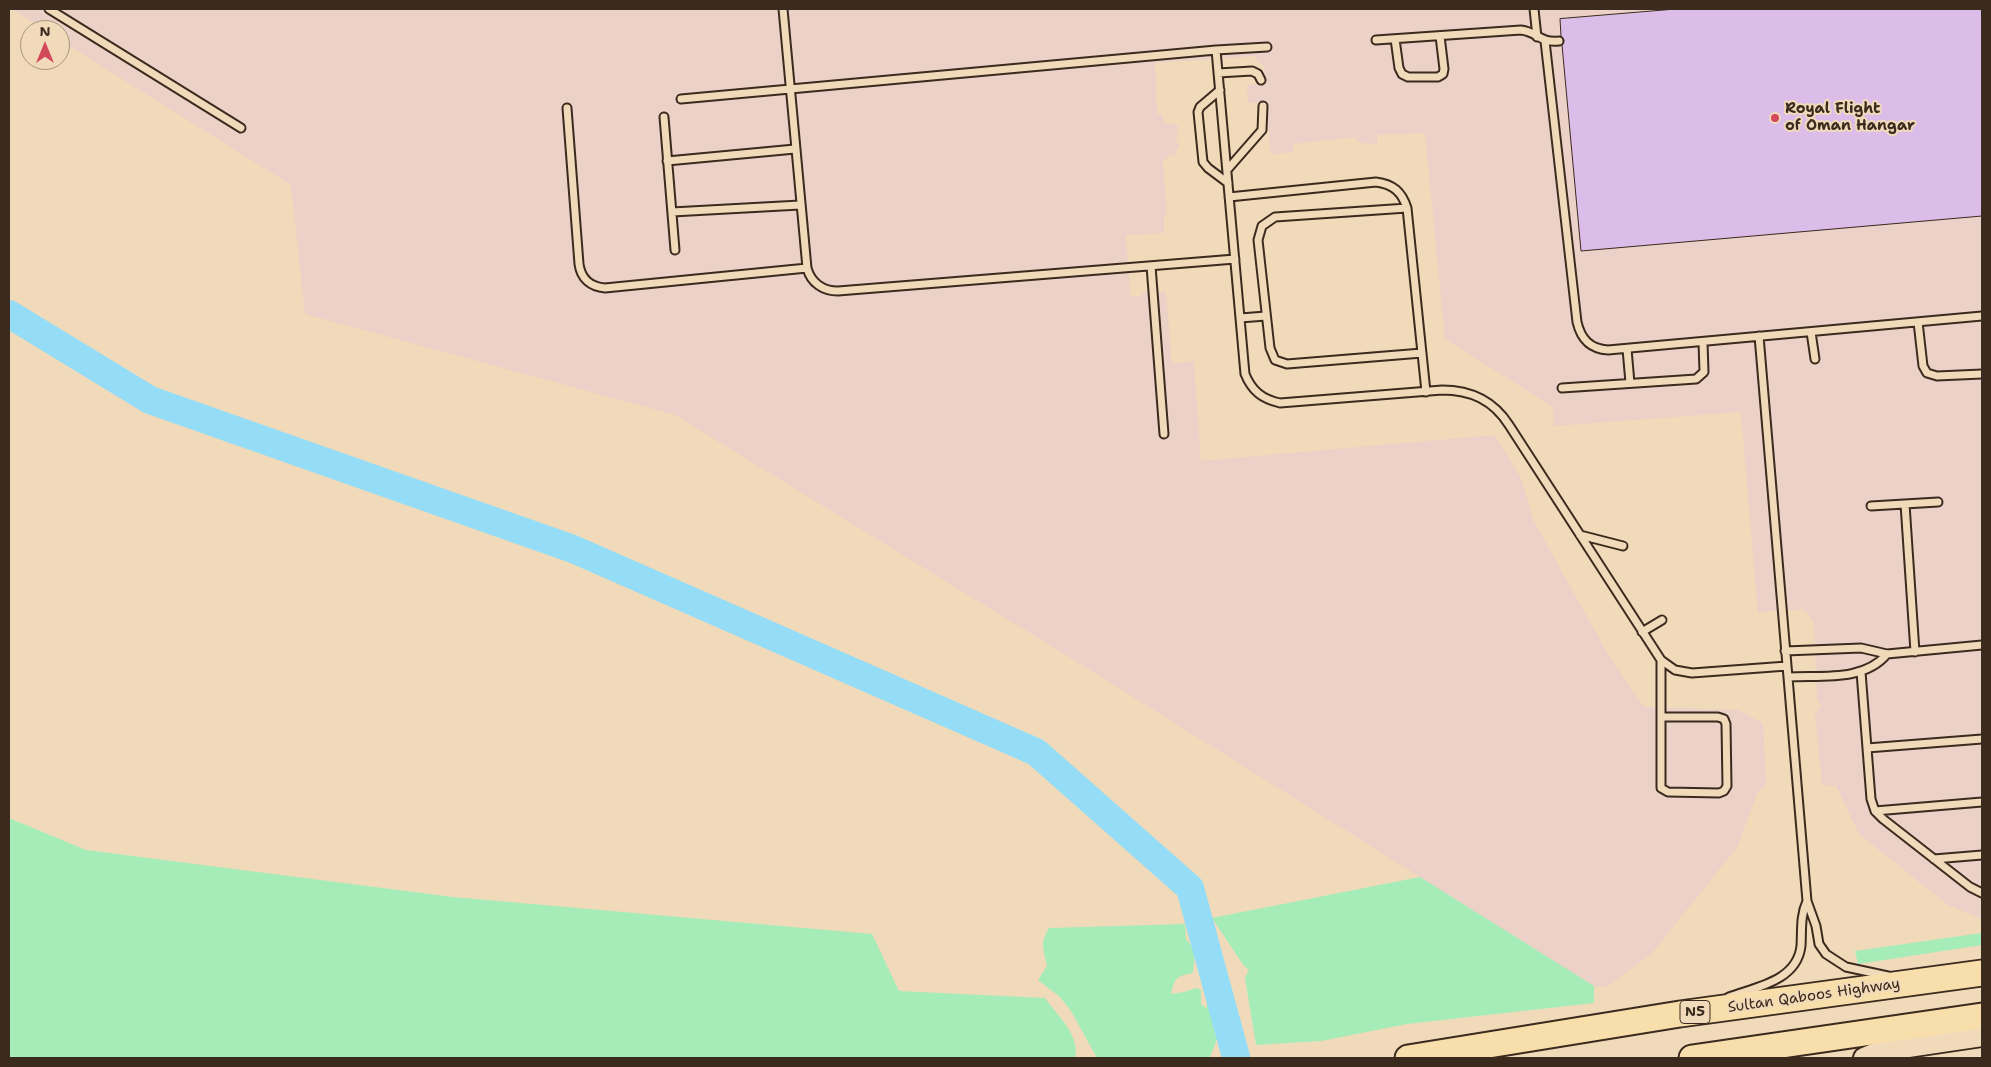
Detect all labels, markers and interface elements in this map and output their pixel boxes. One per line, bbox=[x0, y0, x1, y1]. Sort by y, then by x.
north arrow bbox=[20, 20, 70, 70]
text: N bbox=[39, 22, 51, 40]
place label: Royal Flight of Oman Hangar bbox=[1785, 100, 1915, 135]
marker: Royal Flight of Oman Hangar bbox=[1769, 112, 1781, 124]
street label: Sultan Qaboos Highway bbox=[1727, 975, 1901, 1017]
road number: N5 bbox=[1680, 1000, 1710, 1024]

